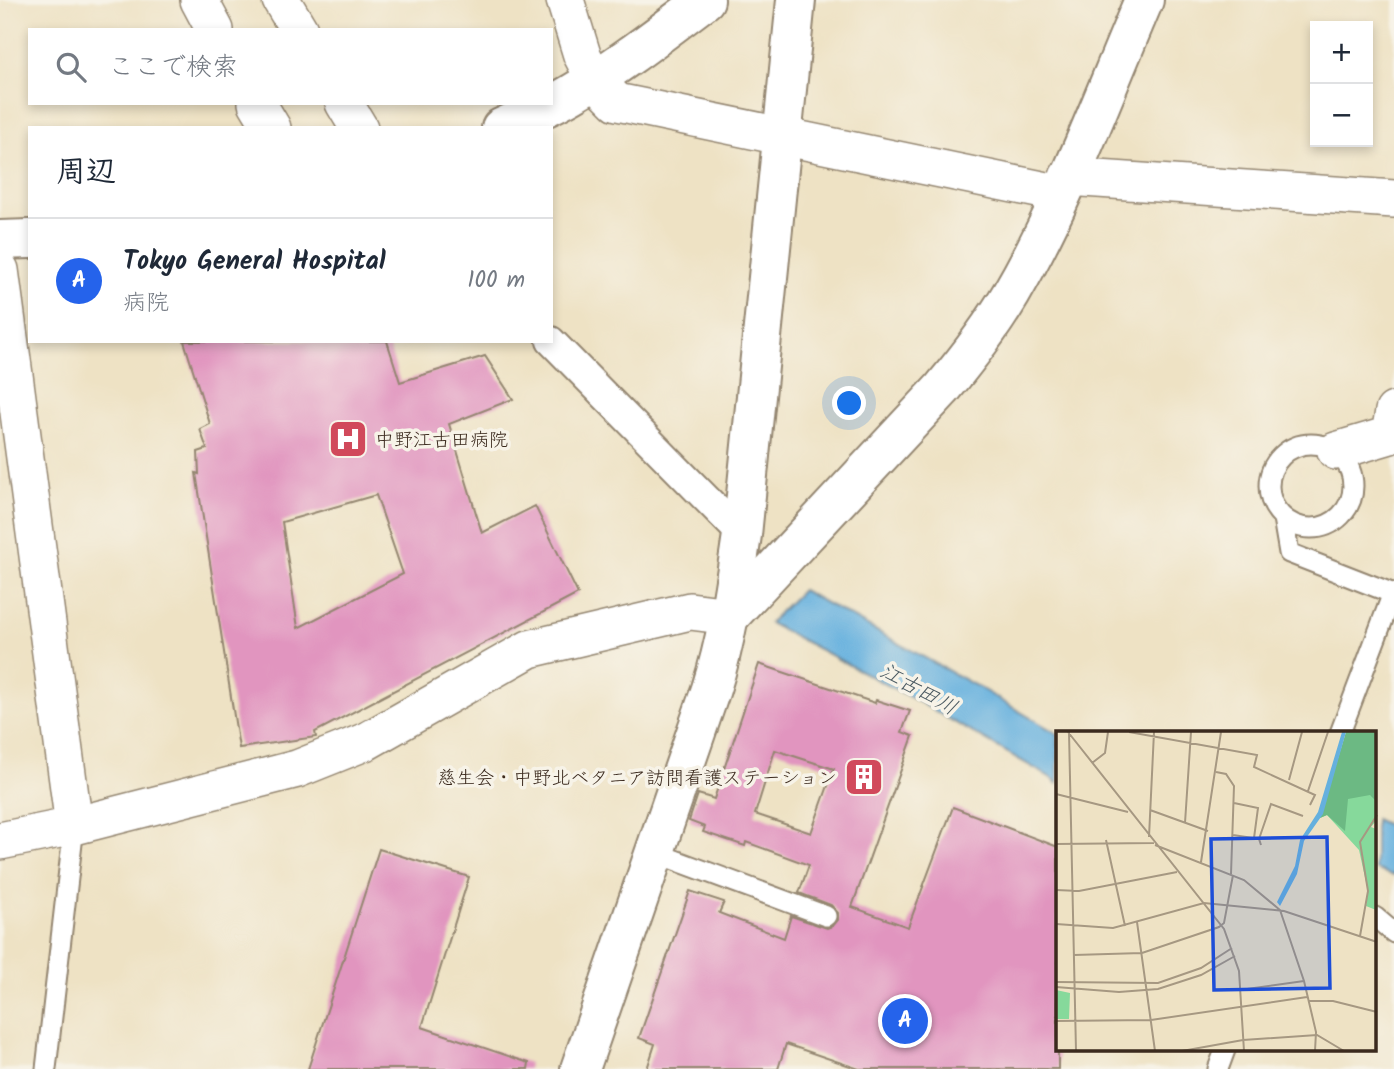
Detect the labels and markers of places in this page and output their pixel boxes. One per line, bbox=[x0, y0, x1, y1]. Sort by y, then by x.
hospital icon: 中野江古田病院 bbox=[327, 418, 369, 460]
place label: 中野江古田病院 bbox=[375, 426, 508, 456]
building icon: 慈生会・中野北ベタニア訪問看護ステーション bbox=[843, 756, 885, 798]
place label: 慈生会・中野北ベタニア訪問看護ステーション bbox=[437, 764, 837, 794]
pin: A bbox=[882, 995, 928, 1047]

